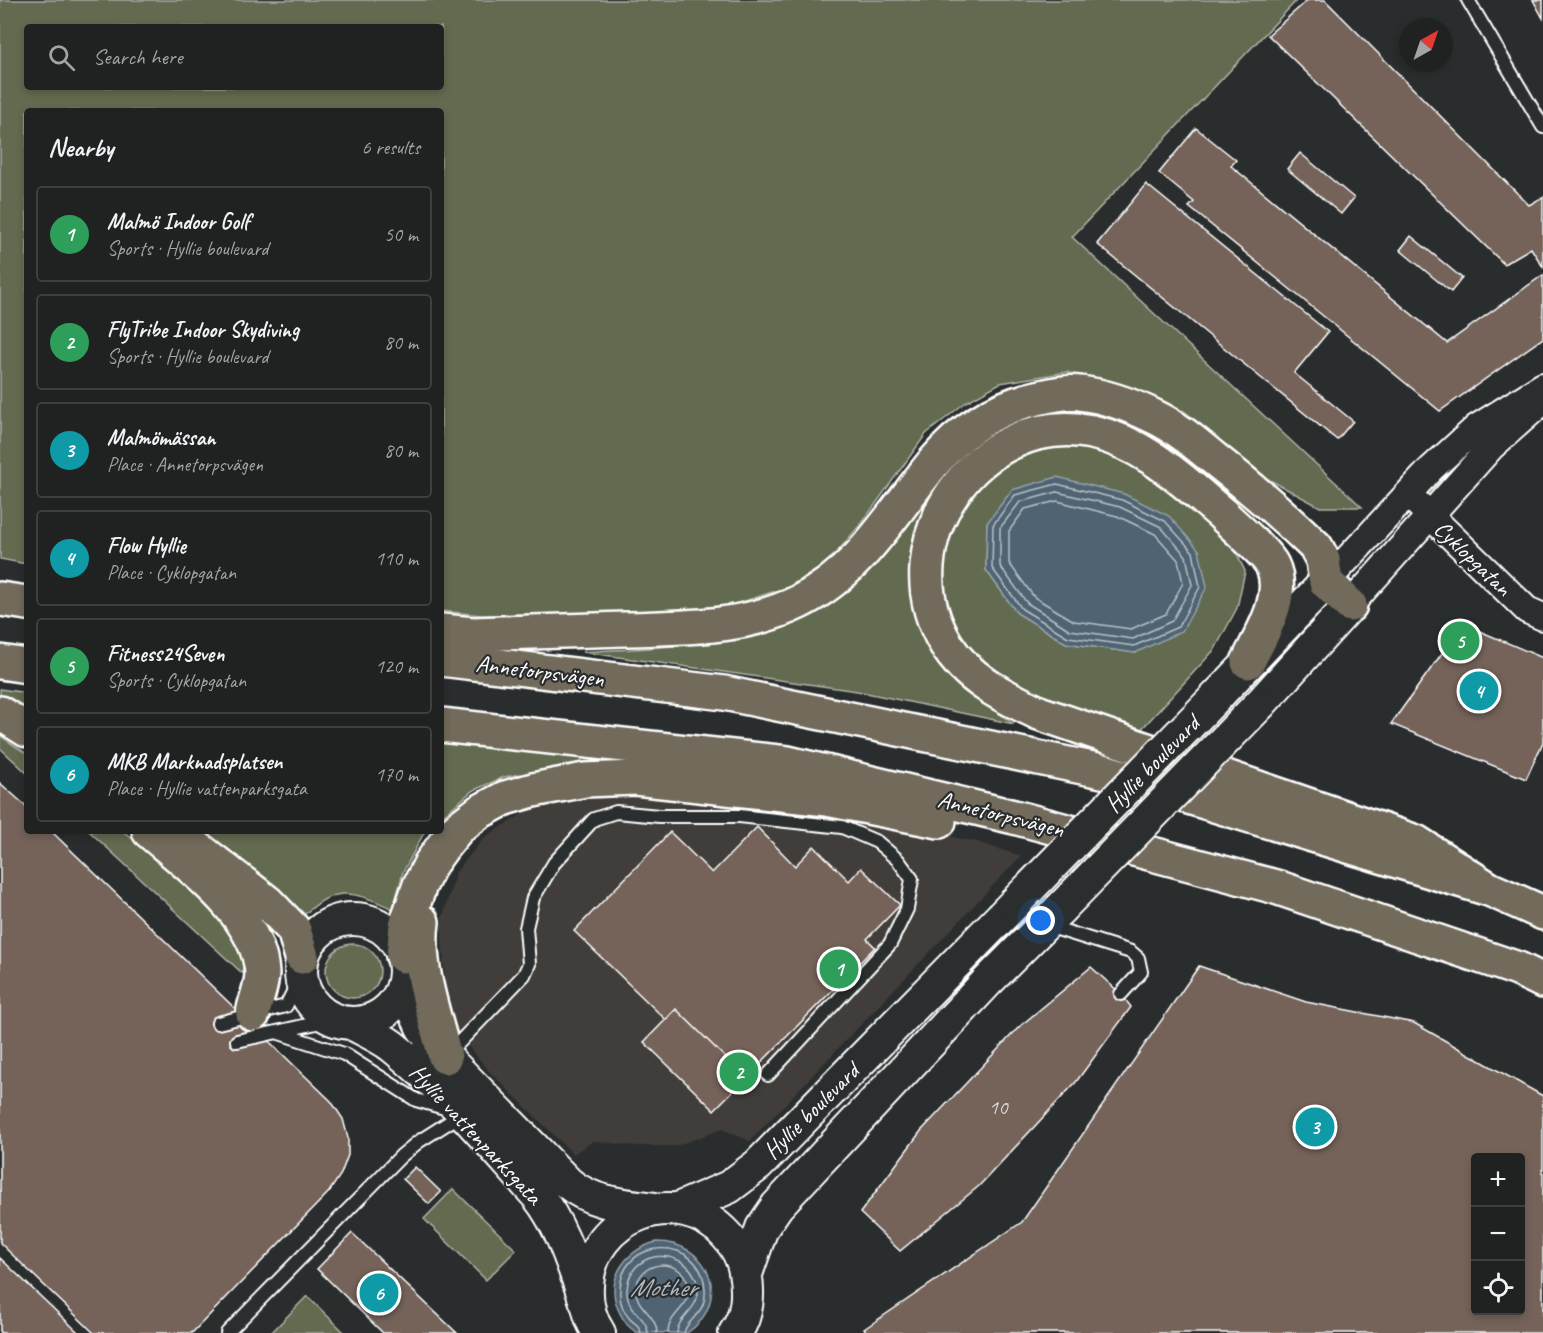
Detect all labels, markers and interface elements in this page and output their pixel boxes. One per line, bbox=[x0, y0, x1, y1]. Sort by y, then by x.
north arrow bbox=[1399, 18, 1453, 72]
search box bbox=[24, 24, 444, 90]
icon: search bbox=[45, 41, 78, 74]
text: Search here bbox=[93, 43, 183, 71]
text: Nearby bbox=[48, 131, 113, 164]
text: 6 results bbox=[361, 135, 420, 160]
text: Malmö Indoor Golf bbox=[107, 208, 250, 236]
text: 1 bbox=[65, 222, 74, 247]
text: 50 m bbox=[384, 222, 418, 247]
text: Sports · Hyllie boulevard bbox=[107, 236, 268, 261]
text: FlyTribe Indoor Skydiving bbox=[107, 316, 299, 344]
text: 2 bbox=[65, 330, 74, 355]
text: 80 m bbox=[384, 330, 418, 355]
text: Sports · Hyllie boulevard bbox=[107, 344, 268, 369]
text: Malmömässan bbox=[107, 424, 215, 452]
text: 3 bbox=[65, 438, 74, 463]
text: 80 m bbox=[384, 438, 418, 463]
text: Place · Annetorpsvägen bbox=[107, 452, 263, 477]
street label: Cyklopgatan bbox=[1428, 514, 1519, 603]
text: Flow Hyllie bbox=[107, 532, 186, 560]
text: 4 bbox=[65, 546, 74, 571]
text: 110 m bbox=[375, 546, 418, 571]
text: Place · Cyklopgatan bbox=[107, 560, 236, 585]
pin: 5 bbox=[1440, 618, 1480, 664]
text: Fitness24Seven bbox=[107, 640, 224, 668]
street label: Annetorpsvägen bbox=[474, 648, 606, 694]
text: 5 bbox=[65, 654, 74, 679]
text: 120 m bbox=[375, 654, 418, 679]
text: Sports · Cyklopgatan bbox=[107, 668, 246, 693]
pin: 4 bbox=[1460, 668, 1498, 714]
street label: Hyllie boulevard bbox=[1098, 707, 1208, 819]
text: MKB Marknadsplatsen bbox=[107, 748, 282, 776]
text: 6 bbox=[65, 762, 74, 787]
text: 170 m bbox=[375, 762, 418, 787]
text: Place · Hyllie vattenparksgata bbox=[107, 776, 307, 801]
street label: Annetorpsvägen bbox=[935, 784, 1067, 844]
your location bbox=[1026, 906, 1055, 935]
pin: 1 bbox=[820, 946, 858, 992]
pin: 2 bbox=[720, 1050, 758, 1094]
street label: Hyllie boulevard bbox=[757, 1054, 868, 1165]
street label: Hyllie vattenparksgata bbox=[403, 1057, 550, 1212]
house number: 10 bbox=[989, 1094, 1009, 1120]
pin: 3 bbox=[1296, 1104, 1334, 1150]
map controls bbox=[1471, 1153, 1525, 1315]
button: + bbox=[1471, 1153, 1525, 1207]
button: − bbox=[1471, 1207, 1525, 1261]
button: locate bbox=[1471, 1261, 1525, 1315]
pin: 6 bbox=[360, 1270, 398, 1316]
water label: Mother bbox=[630, 1271, 701, 1304]

